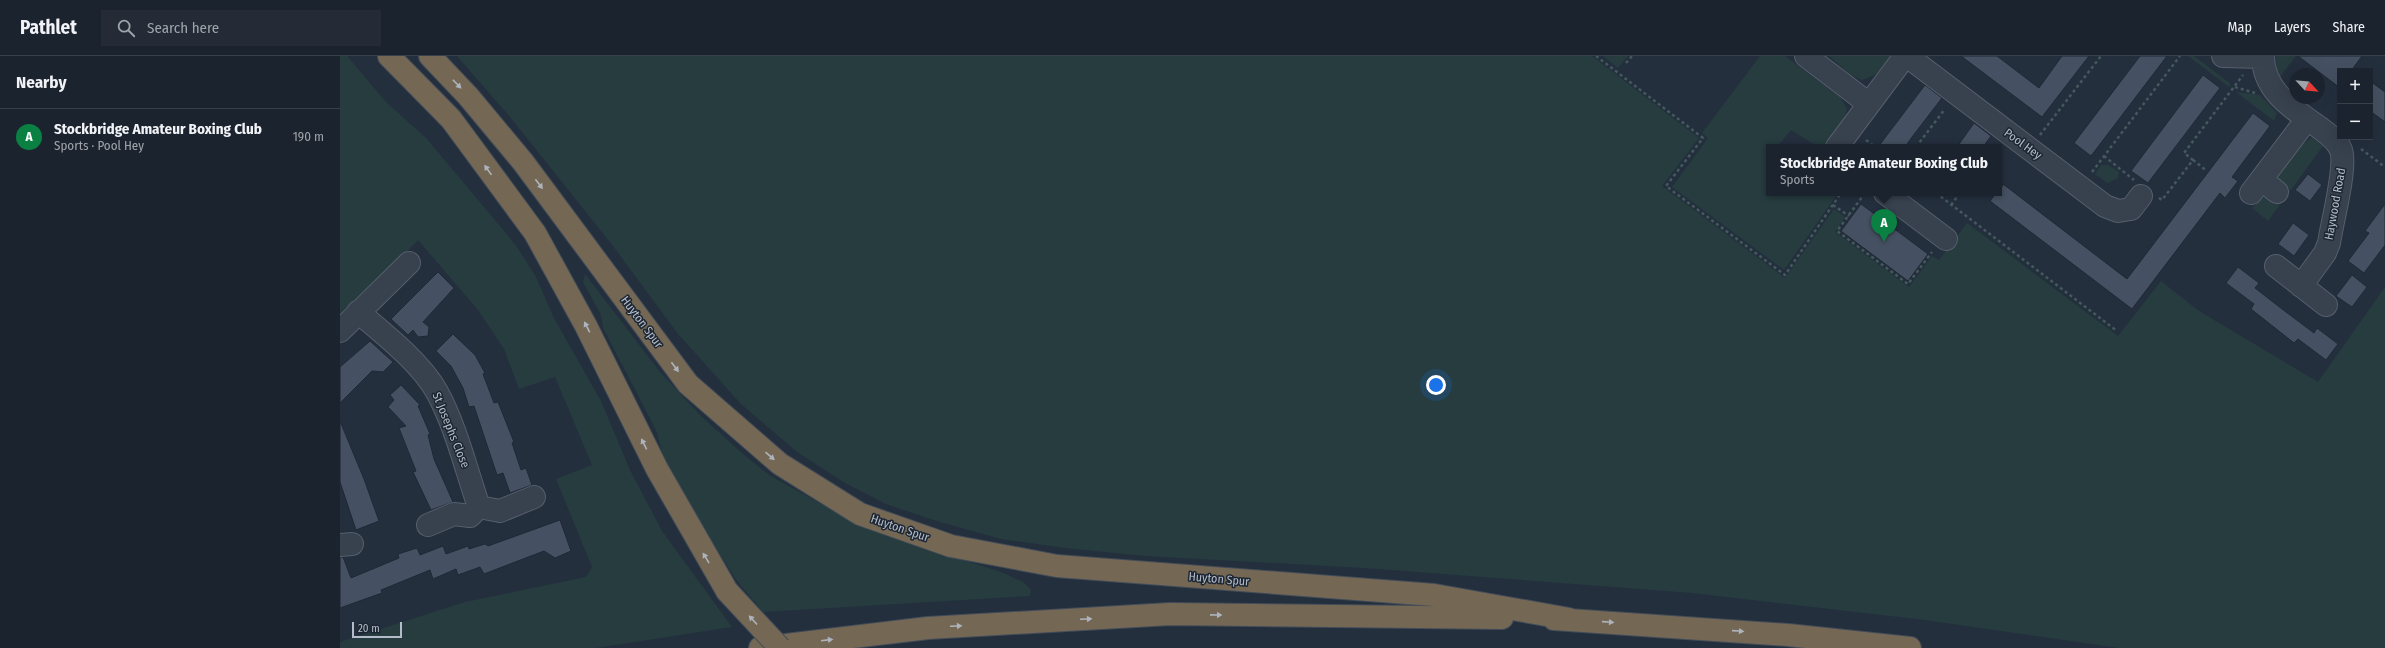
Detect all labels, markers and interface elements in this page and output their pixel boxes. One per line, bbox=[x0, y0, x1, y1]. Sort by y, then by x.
search box bbox=[101, 10, 381, 46]
text: Pathlet bbox=[20, 16, 77, 39]
icon: search bbox=[115, 17, 137, 39]
text: Search here bbox=[147, 19, 219, 37]
text: Map bbox=[2228, 19, 2252, 36]
text: Layers bbox=[2274, 19, 2310, 36]
text: Share bbox=[2332, 19, 2365, 36]
north arrow bbox=[2289, 68, 2325, 104]
map controls bbox=[2337, 68, 2373, 140]
button: + bbox=[2337, 68, 2373, 104]
text: Nearby bbox=[16, 72, 67, 93]
one-way arrow bbox=[452, 79, 462, 89]
button: − bbox=[2337, 104, 2373, 140]
text: Stockbridge Amateur Boxing Club bbox=[54, 120, 262, 138]
street label: Pool Hey bbox=[2001, 126, 2045, 163]
text: A bbox=[25, 129, 33, 144]
text: 190 m bbox=[293, 129, 324, 144]
text: Sports · Pool Hey bbox=[54, 138, 144, 153]
popup bbox=[1766, 144, 2002, 196]
text: Stockbridge Amateur Boxing Club bbox=[1780, 154, 1988, 172]
one-way arrow bbox=[484, 165, 492, 175]
street label: Haywood Road bbox=[2322, 167, 2348, 241]
text: Sports bbox=[1780, 172, 1815, 187]
one-way arrow bbox=[535, 179, 543, 190]
pin: A bbox=[1871, 209, 1897, 242]
street label: Huyton Spur bbox=[618, 293, 666, 351]
one-way arrow bbox=[583, 322, 590, 333]
one-way arrow bbox=[671, 362, 680, 373]
your location bbox=[1426, 375, 1446, 395]
street label: St Josephs Close bbox=[429, 390, 473, 470]
one-way arrow bbox=[641, 438, 648, 449]
one-way arrow bbox=[765, 451, 776, 460]
street label: Huyton Spur bbox=[869, 511, 932, 545]
one-way arrow bbox=[703, 552, 710, 564]
street label: Huyton Spur bbox=[1188, 569, 1251, 589]
one-way arrow bbox=[1210, 611, 1222, 618]
one-way arrow bbox=[748, 615, 758, 625]
one-way arrow bbox=[1080, 615, 1092, 622]
one-way arrow bbox=[1602, 619, 1614, 626]
scale bar bbox=[352, 620, 402, 639]
text: 20 m bbox=[358, 622, 380, 635]
one-way arrow bbox=[950, 623, 962, 630]
one-way arrow bbox=[1732, 628, 1744, 635]
one-way arrow bbox=[821, 637, 833, 643]

